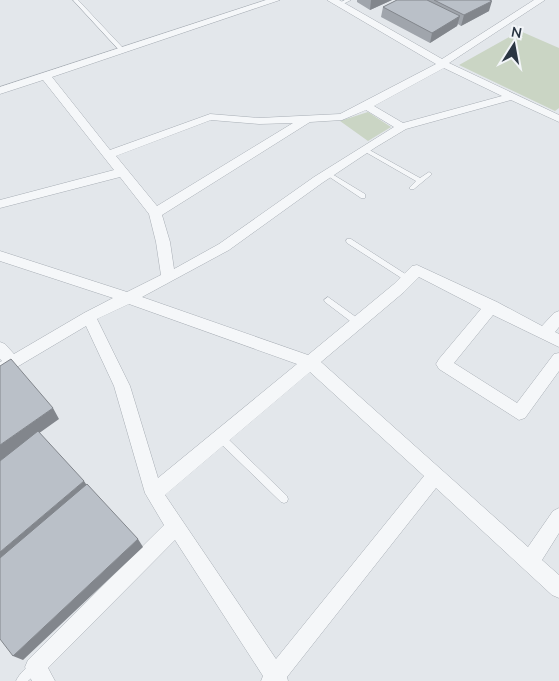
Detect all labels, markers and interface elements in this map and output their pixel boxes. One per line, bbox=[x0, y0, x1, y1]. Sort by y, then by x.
north arrow bbox=[489, 20, 539, 70]
text: N bbox=[509, 22, 523, 43]

